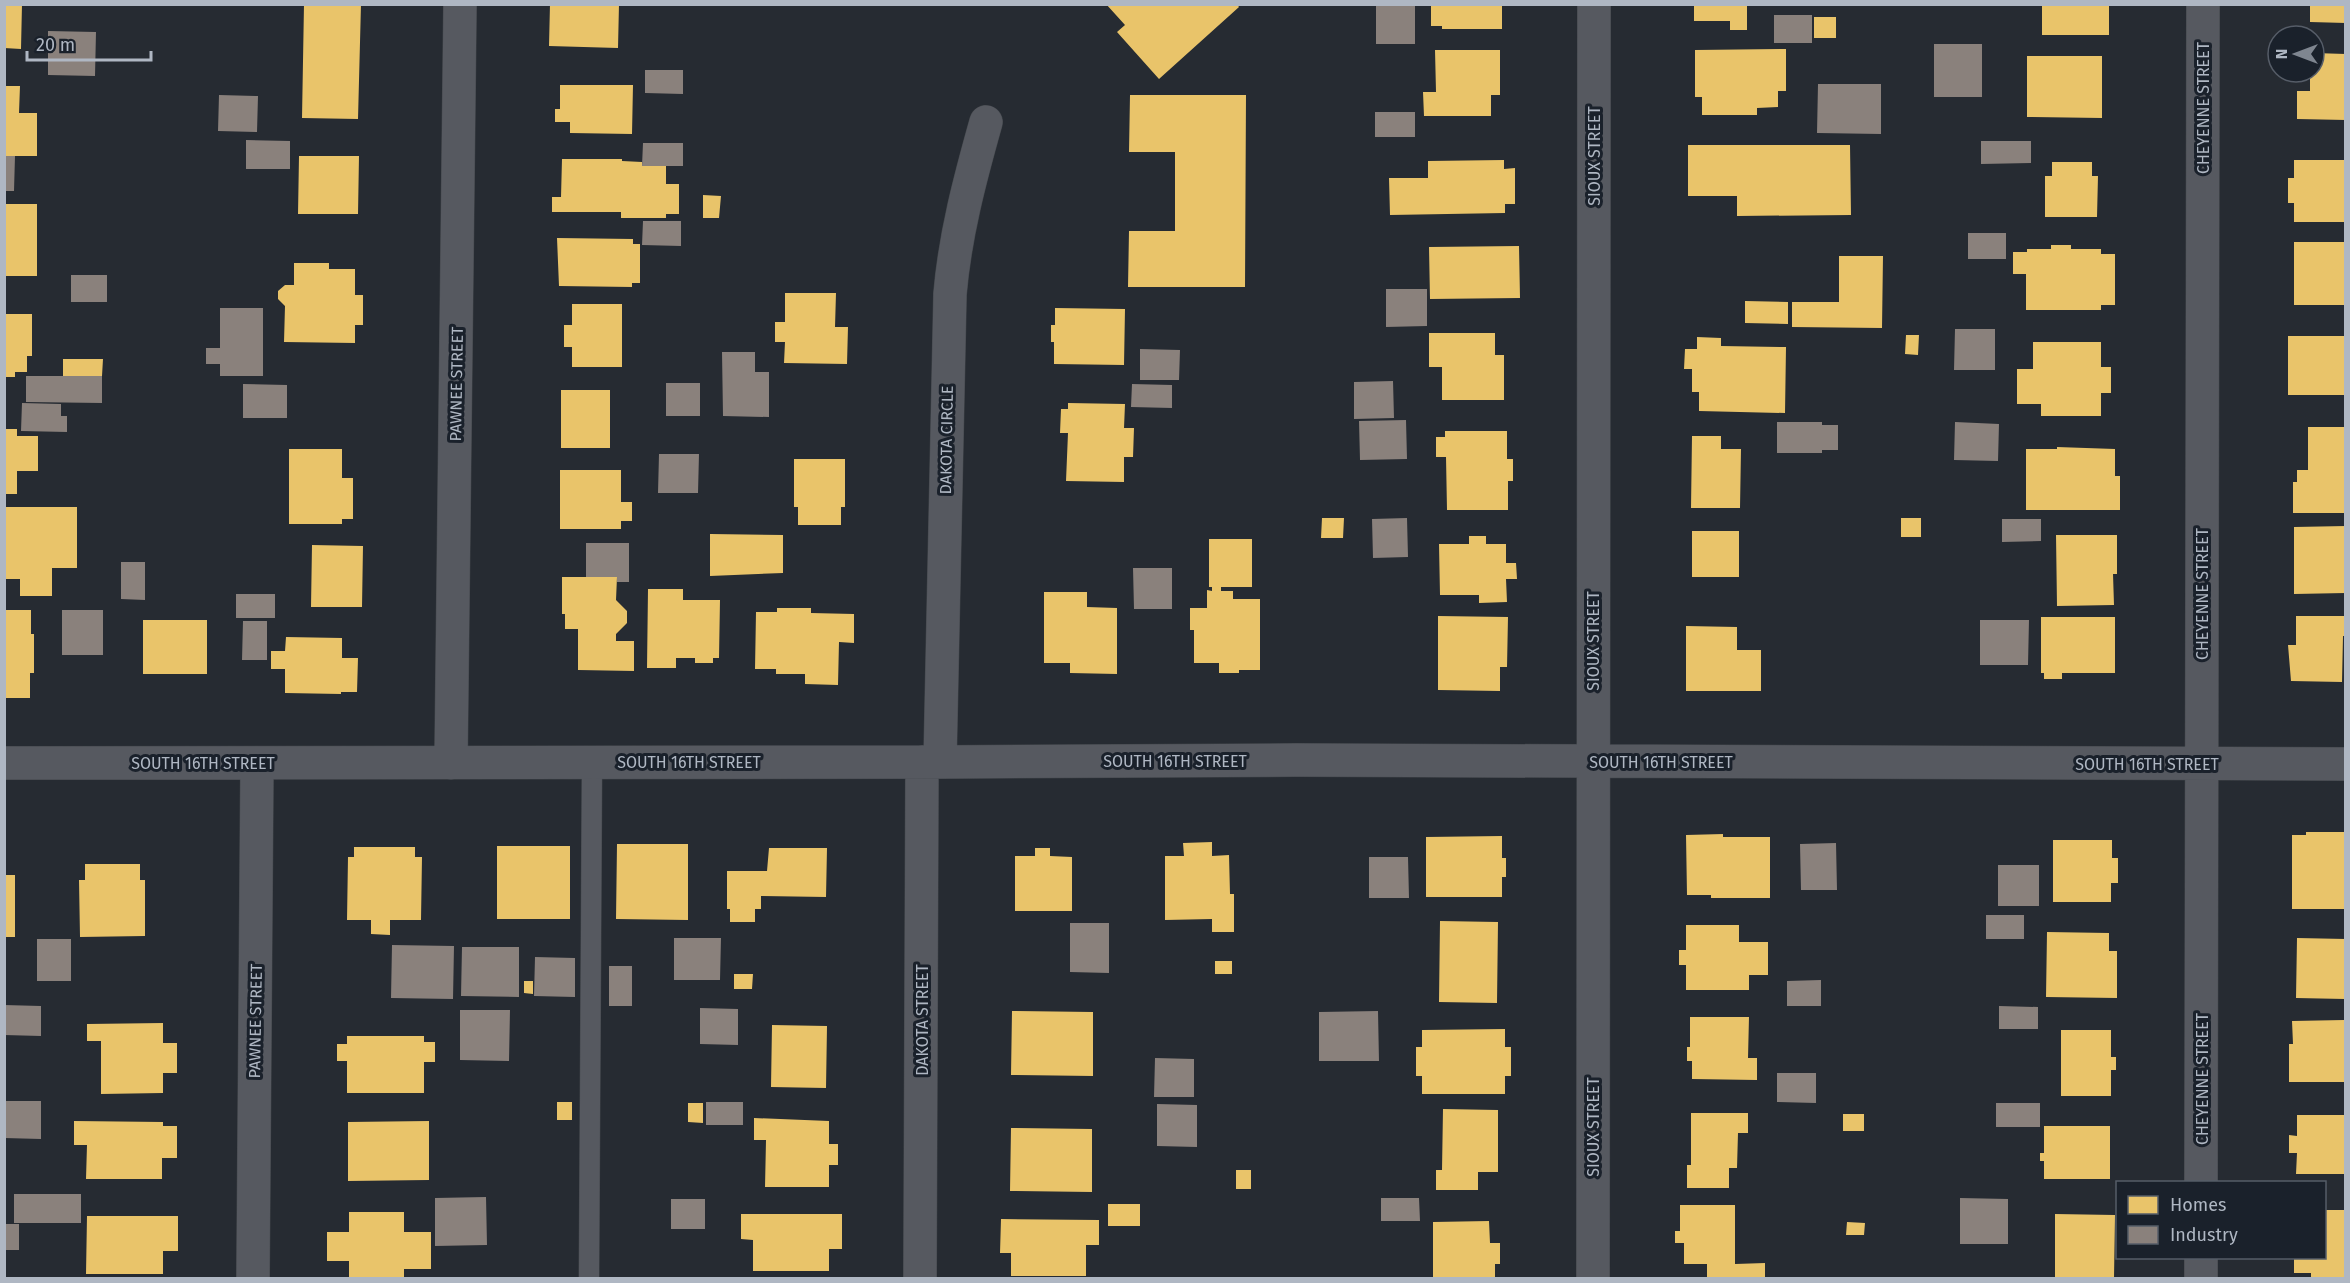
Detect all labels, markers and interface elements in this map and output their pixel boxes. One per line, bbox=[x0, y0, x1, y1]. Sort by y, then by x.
scale bar bbox=[27, 24, 152, 62]
north arrow bbox=[2266, 24, 2326, 84]
text: 20 m bbox=[36, 34, 75, 56]
street label: CHEYENNE STREET bbox=[2194, 41, 2213, 174]
text: N bbox=[2272, 49, 2291, 59]
street label: SIOUX STREET bbox=[1585, 105, 1604, 206]
street label: PAWNEE STREET bbox=[446, 326, 467, 442]
street label: DAKOTA CIRCLE bbox=[936, 386, 957, 494]
street label: CHEYENNE STREET bbox=[2193, 527, 2212, 660]
street label: SIOUX STREET bbox=[1584, 590, 1603, 691]
street label: SOUTH 16TH STREET bbox=[1103, 752, 1247, 771]
street label: SOUTH 16TH STREET bbox=[617, 753, 761, 772]
street label: SOUTH 16TH STREET bbox=[1589, 753, 1733, 772]
street label: SOUTH 16TH STREET bbox=[131, 754, 275, 773]
street label: SOUTH 16TH STREET bbox=[2075, 755, 2219, 774]
street label: PAWNEE STREET bbox=[245, 963, 266, 1079]
street label: DAKOTA STREET bbox=[913, 963, 932, 1076]
street label: CHEYENNE STREET bbox=[2193, 1012, 2212, 1145]
street label: SIOUX STREET bbox=[1584, 1076, 1603, 1177]
legend bbox=[2116, 1181, 2326, 1259]
text: Homes bbox=[2170, 1194, 2226, 1216]
text: Industry bbox=[2170, 1224, 2238, 1246]

